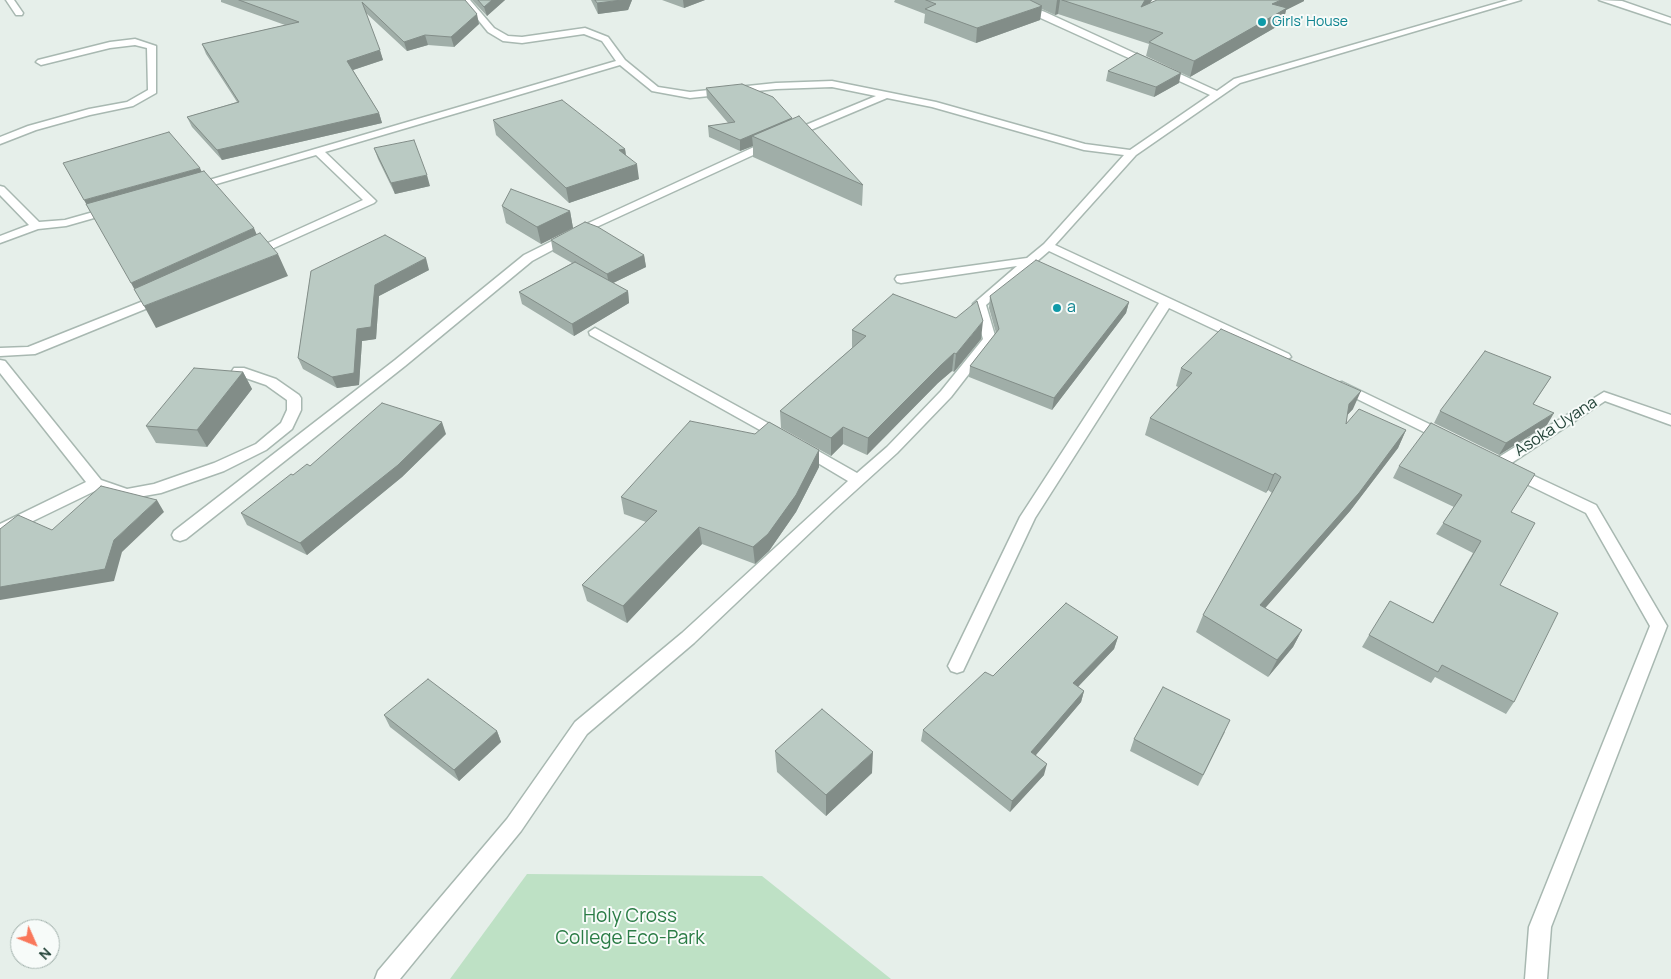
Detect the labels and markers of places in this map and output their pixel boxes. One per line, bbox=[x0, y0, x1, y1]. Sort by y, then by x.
place label: Girls' House bbox=[1272, 14, 1348, 30]
marker: Girls' House bbox=[1256, 16, 1268, 28]
place label: a bbox=[1067, 298, 1076, 318]
marker: a bbox=[1051, 302, 1063, 314]

